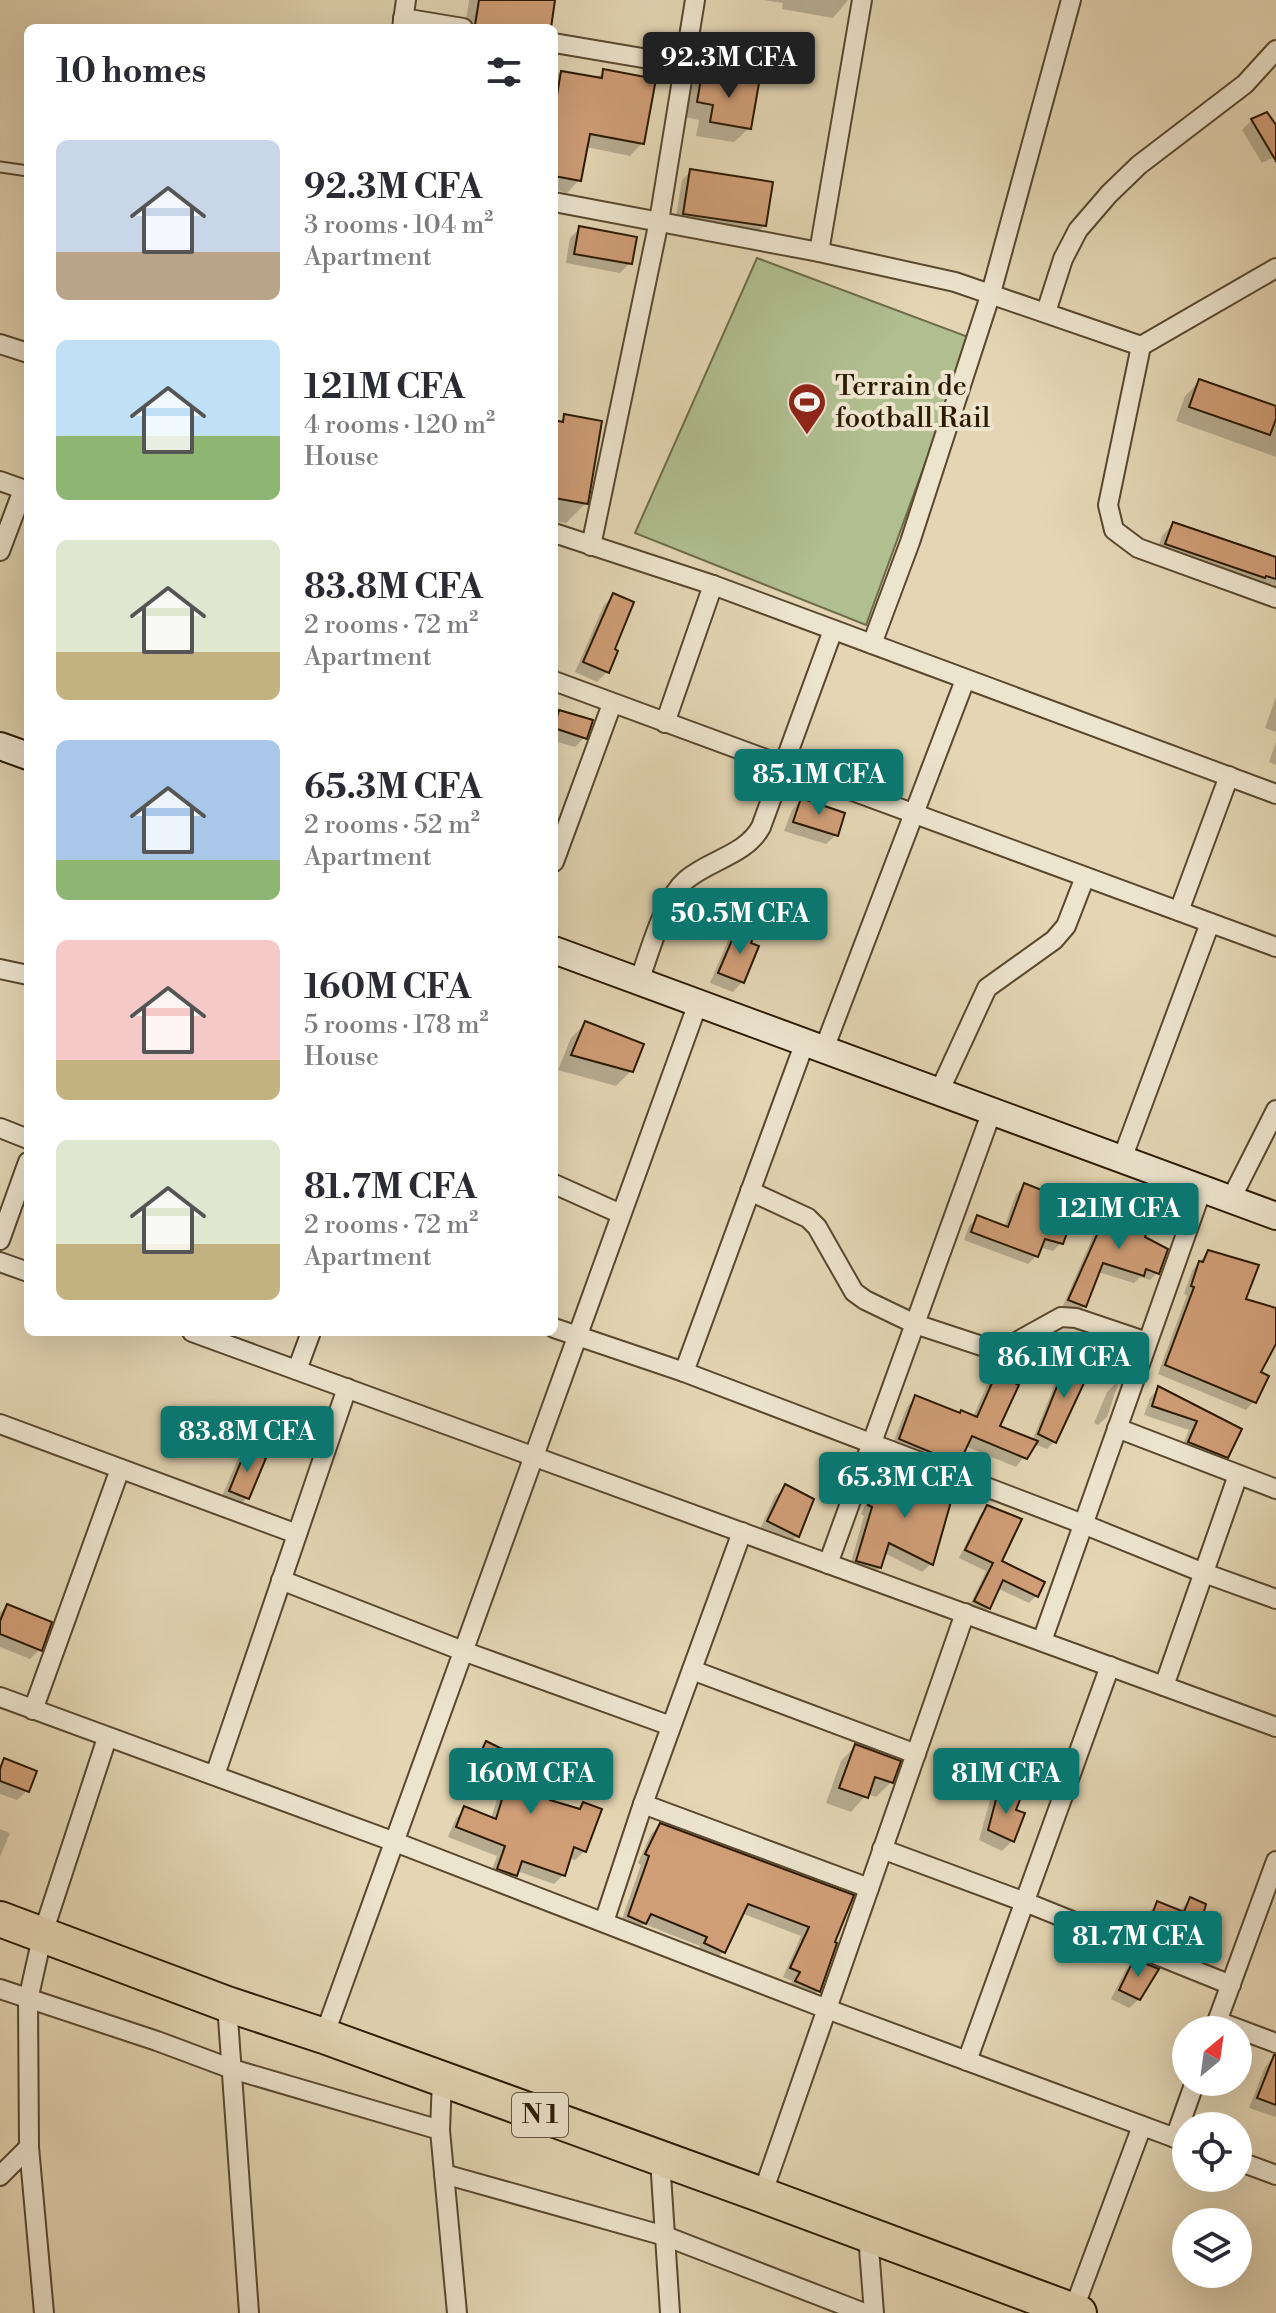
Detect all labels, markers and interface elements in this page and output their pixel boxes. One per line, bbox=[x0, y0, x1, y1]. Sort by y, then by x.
pin: 92.3M CFA bbox=[637, 32, 821, 100]
text: 92.3M CFA bbox=[661, 42, 797, 74]
icon: filters bbox=[482, 50, 526, 94]
text: 10 homes bbox=[56, 51, 206, 93]
text: 92.3M CFA bbox=[304, 167, 482, 209]
icon: home bbox=[120, 172, 216, 268]
text: 3 rooms · 104 m² bbox=[304, 209, 493, 241]
text: Apartment bbox=[304, 241, 432, 273]
text: 121M CFA bbox=[304, 367, 465, 409]
place label: Terrain de football Rail bbox=[835, 369, 990, 436]
icon: home bbox=[120, 372, 216, 468]
sports icon: Terrain de football Rail bbox=[786, 381, 828, 436]
text: 4 rooms · 120 m² bbox=[304, 409, 495, 441]
text: House bbox=[304, 441, 379, 473]
text: 83.8M CFA bbox=[304, 567, 483, 609]
icon: home bbox=[120, 572, 216, 668]
text: 2 rooms · 72 m² bbox=[304, 609, 478, 641]
text: Apartment bbox=[304, 641, 432, 673]
pin: 85.1M CFA bbox=[727, 749, 911, 817]
text: 85.1M CFA bbox=[752, 759, 886, 791]
text: 65.3M CFA bbox=[304, 767, 482, 809]
icon: home bbox=[120, 772, 216, 868]
text: 2 rooms · 52 m² bbox=[304, 809, 480, 841]
text: Apartment bbox=[304, 841, 432, 873]
pin: 50.5M CFA bbox=[648, 888, 832, 956]
text: 50.5M CFA bbox=[670, 898, 810, 930]
text: 160M CFA bbox=[304, 967, 471, 1009]
icon: home bbox=[120, 972, 216, 1068]
text: 5 rooms · 178 m² bbox=[304, 1009, 489, 1041]
text: House bbox=[304, 1041, 379, 1073]
text: 81.7M CFA bbox=[304, 1167, 477, 1209]
icon: home bbox=[120, 1172, 216, 1268]
pin: 121M CFA bbox=[1036, 1183, 1202, 1251]
text: 121M CFA bbox=[1058, 1193, 1180, 1225]
text: 2 rooms · 72 m² bbox=[304, 1209, 478, 1241]
text: Apartment bbox=[304, 1241, 432, 1273]
pin: 86.1M CFA bbox=[972, 1332, 1156, 1400]
text: 86.1M CFA bbox=[997, 1342, 1131, 1374]
pin: 83.8M CFA bbox=[155, 1406, 339, 1474]
text: 83.8M CFA bbox=[179, 1416, 315, 1448]
pin: 65.3M CFA bbox=[813, 1452, 997, 1520]
text: 65.3M CFA bbox=[837, 1462, 973, 1494]
pin: 160M CFA bbox=[448, 1748, 614, 1816]
pin: 81M CFA bbox=[932, 1748, 1080, 1816]
text: 160M CFA bbox=[467, 1758, 595, 1790]
text: 81M CFA bbox=[951, 1758, 1061, 1790]
pin: 81.7M CFA bbox=[1046, 1911, 1230, 1979]
text: 81.7M CFA bbox=[1072, 1921, 1204, 1953]
north arrow bbox=[1172, 2016, 1252, 2096]
map controls bbox=[1172, 2016, 1252, 2288]
road number: N 1 bbox=[512, 2093, 568, 2137]
button: locate bbox=[1172, 2112, 1252, 2192]
button: layers bbox=[1172, 2208, 1252, 2288]

